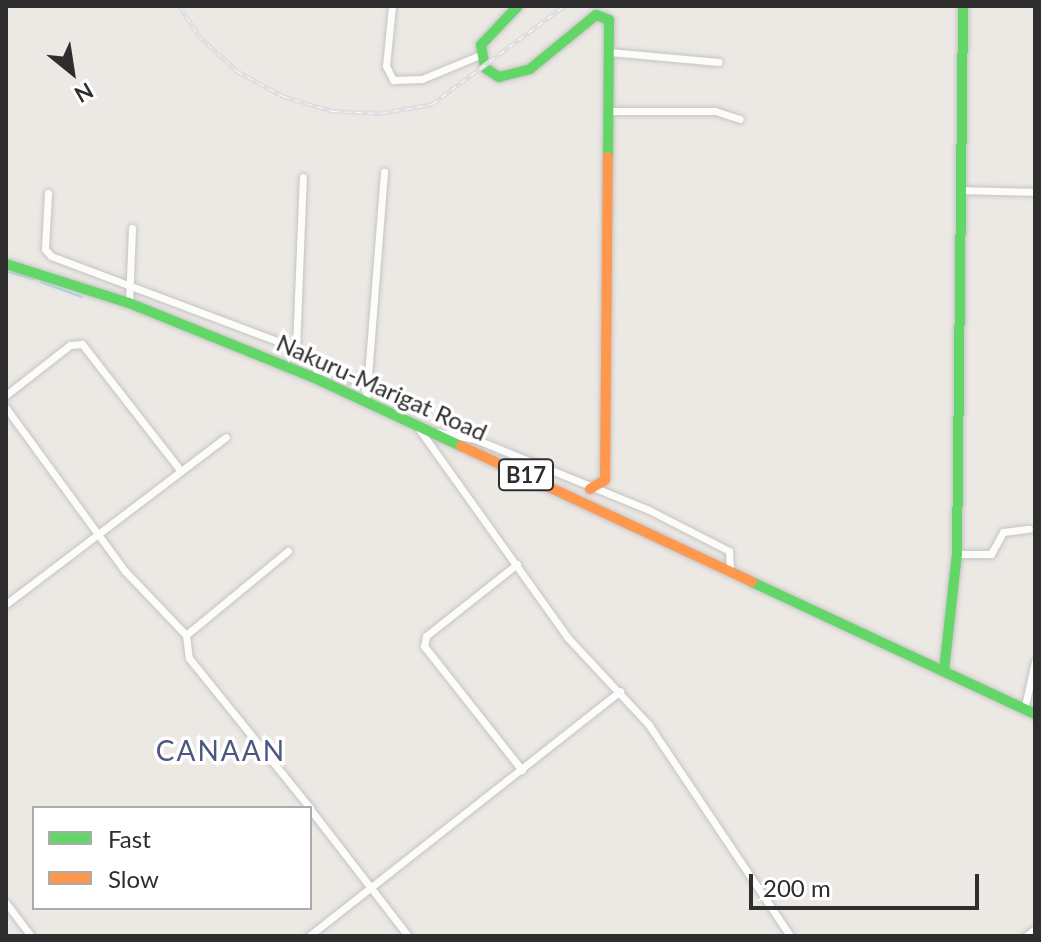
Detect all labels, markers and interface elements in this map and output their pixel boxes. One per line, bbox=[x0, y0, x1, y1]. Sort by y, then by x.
north arrow bbox=[32, 32, 112, 112]
text: N bbox=[70, 77, 98, 109]
street label: Nakuru-Marigat Road bbox=[272, 328, 492, 446]
road number: B17 bbox=[496, 457, 556, 493]
district label: CANAAN bbox=[156, 733, 286, 767]
legend bbox=[32, 806, 312, 910]
text: Fast bbox=[108, 824, 151, 853]
scale bar bbox=[753, 858, 983, 908]
text: Slow bbox=[108, 864, 159, 893]
text: 200 m bbox=[763, 873, 831, 902]

